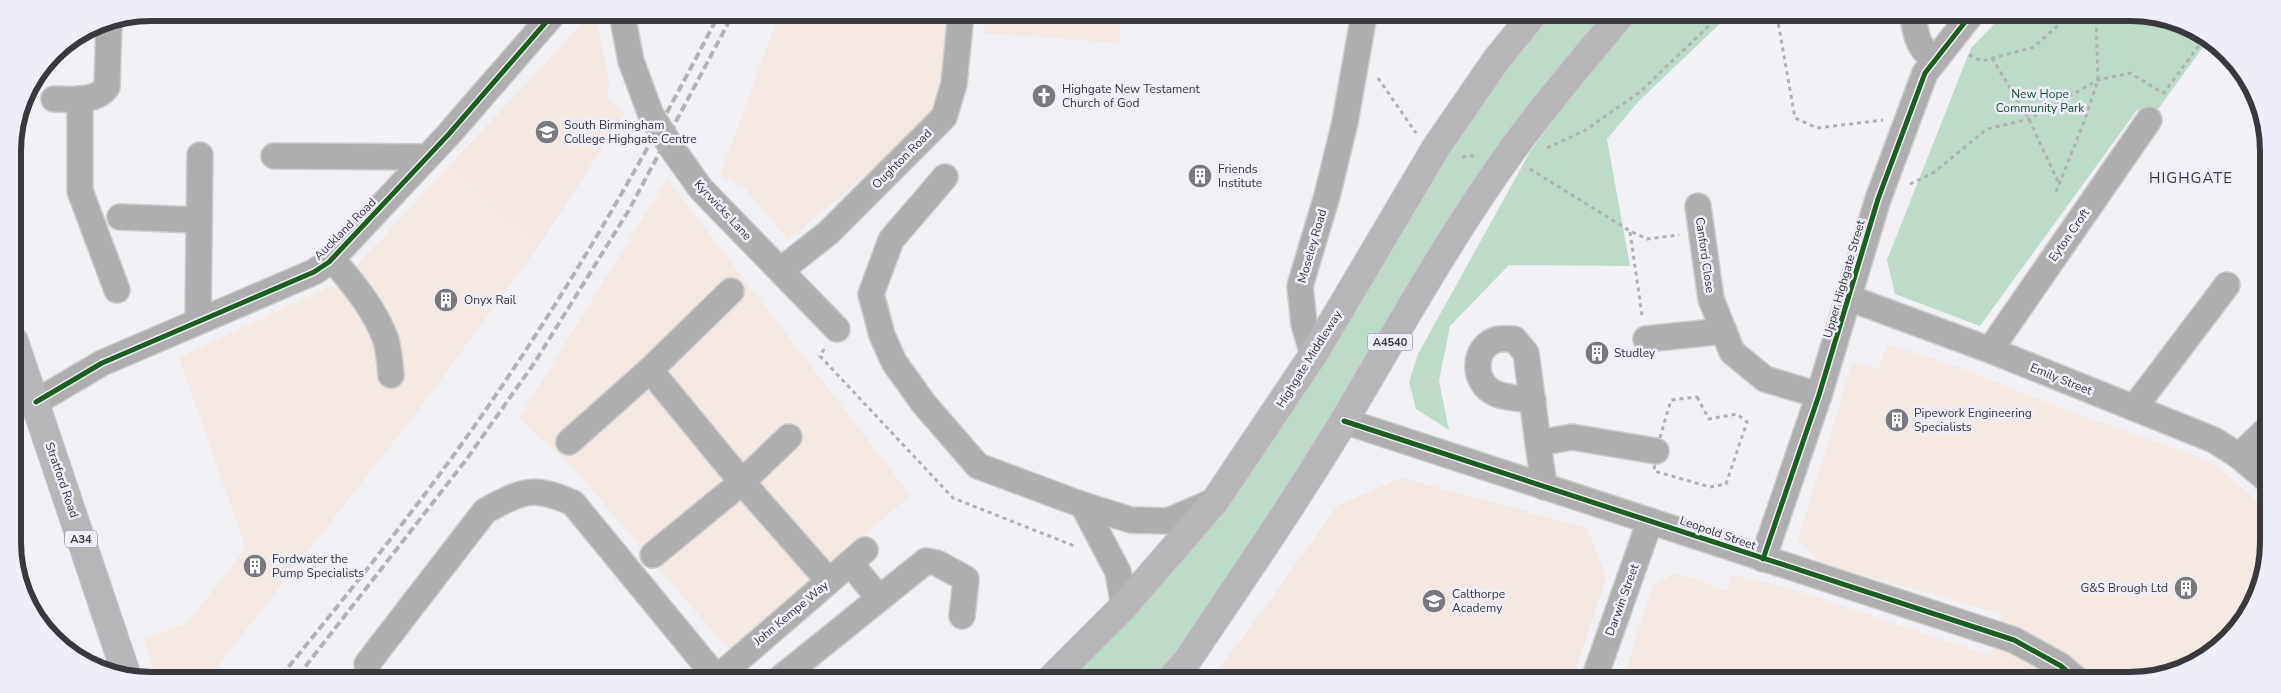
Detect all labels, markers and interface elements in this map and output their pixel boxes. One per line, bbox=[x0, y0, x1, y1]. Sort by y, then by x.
place label: Highgate New Testament Church of God bbox=[1062, 81, 1201, 111]
church icon: Highgate New Testament Church of God bbox=[1031, 83, 1057, 109]
park label: New Hope Community Park bbox=[1996, 86, 2085, 116]
place label: South Birmingham College Highgate Centre bbox=[564, 117, 697, 147]
school or university icon: South Birmingham College Highgate Centre bbox=[534, 119, 560, 145]
street label: Oughton Road bbox=[869, 126, 935, 192]
place label: Friends Institute bbox=[1218, 161, 1262, 191]
building icon: Friends Institute bbox=[1187, 163, 1213, 189]
district label: HIGHGATE bbox=[2149, 168, 2233, 188]
street label: Kyrwicks Lane bbox=[691, 176, 755, 244]
street label: Auckland Road bbox=[310, 194, 380, 264]
street label: Eyton Croft bbox=[2045, 205, 2093, 264]
street label: Moseley Road bbox=[1294, 207, 1330, 285]
street label: Canford Close bbox=[1692, 216, 1718, 294]
street label: Upper Highgate Street bbox=[1819, 217, 1869, 340]
building icon: Onyx Rail bbox=[433, 287, 459, 313]
place label: Onyx Rail bbox=[464, 292, 517, 308]
street label: Highgate Middleway bbox=[1273, 307, 1346, 411]
road number: A4540 bbox=[1368, 334, 1412, 351]
building icon: Studley bbox=[1584, 340, 1610, 366]
place label: Studley bbox=[1614, 345, 1656, 361]
street label: Emily Street bbox=[2028, 359, 2095, 399]
place label: Pipework Engineering Specialists bbox=[1914, 405, 2032, 435]
building icon: Pipework Engineering Specialists bbox=[1884, 407, 1910, 433]
street label: Stratford Road bbox=[42, 440, 82, 520]
street label: Leopold Street bbox=[1678, 512, 1759, 554]
road number: A34 bbox=[65, 530, 97, 548]
place label: Fordwater the Pump Specialists bbox=[272, 551, 364, 581]
building icon: Fordwater the Pump Specialists bbox=[242, 553, 268, 579]
street label: Darwin Street bbox=[1602, 561, 1643, 638]
building icon: G&S Brough Ltd bbox=[2173, 575, 2199, 601]
street label: John Kempe Way bbox=[750, 577, 832, 650]
place label: G&S Brough Ltd bbox=[2080, 580, 2168, 596]
place label: Calthorpe Academy bbox=[1452, 586, 1505, 616]
school or university icon: Calthorpe Academy bbox=[1421, 588, 1447, 614]

